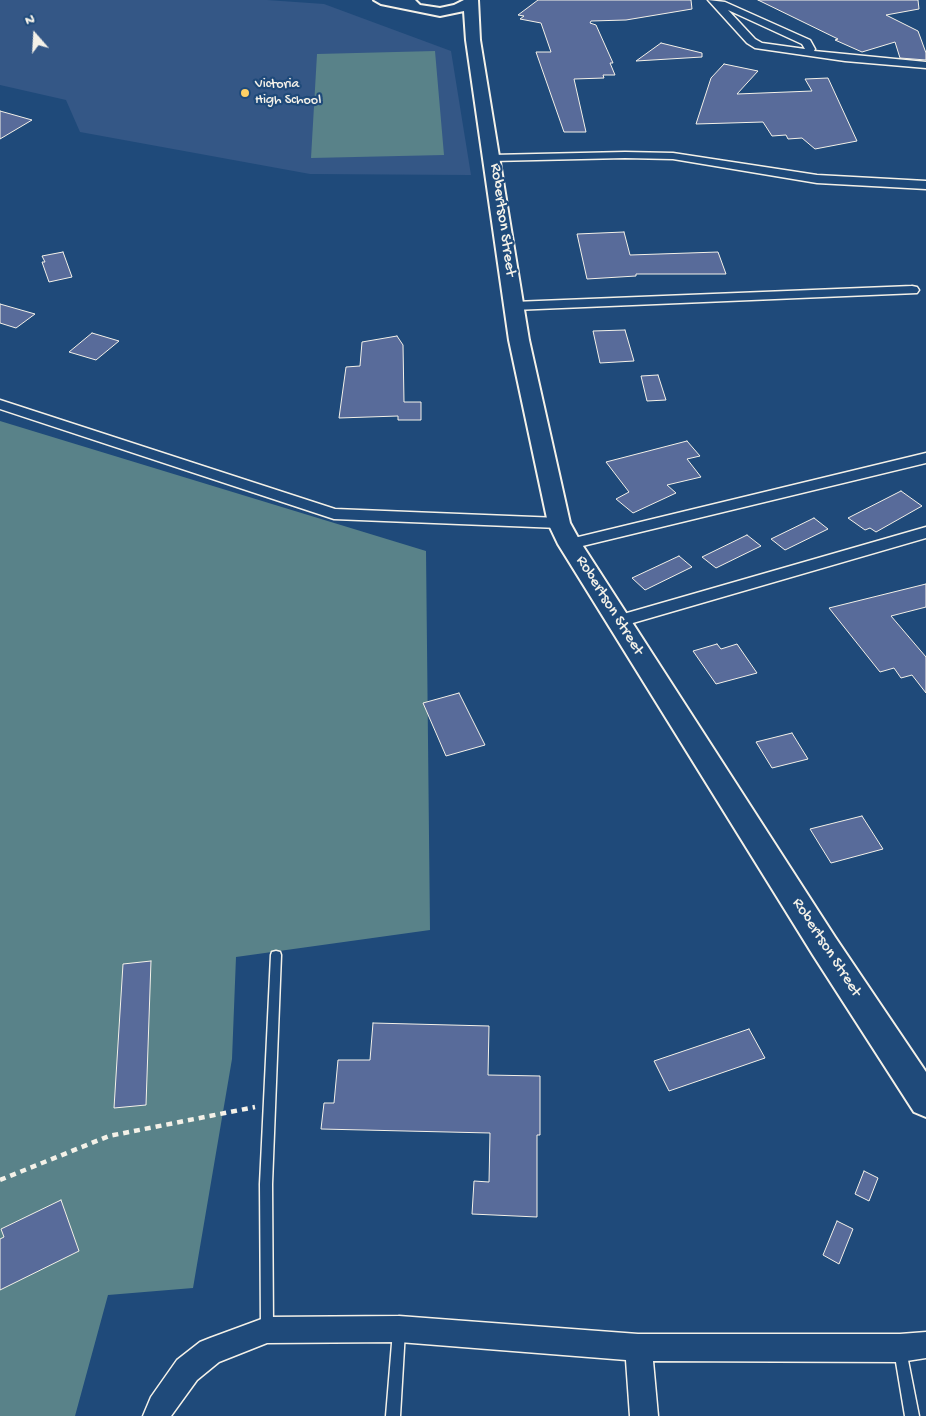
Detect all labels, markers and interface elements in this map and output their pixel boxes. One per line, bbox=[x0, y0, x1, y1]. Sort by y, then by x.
north arrow bbox=[10, 10, 60, 60]
text: N bbox=[23, 11, 37, 30]
place label: Victoria High School bbox=[255, 77, 321, 110]
marker: Victoria High School bbox=[239, 87, 251, 99]
street label: Robertson Street bbox=[485, 162, 519, 278]
street label: Robertson Street bbox=[571, 553, 647, 659]
street label: Robertson Street bbox=[787, 895, 865, 1001]

